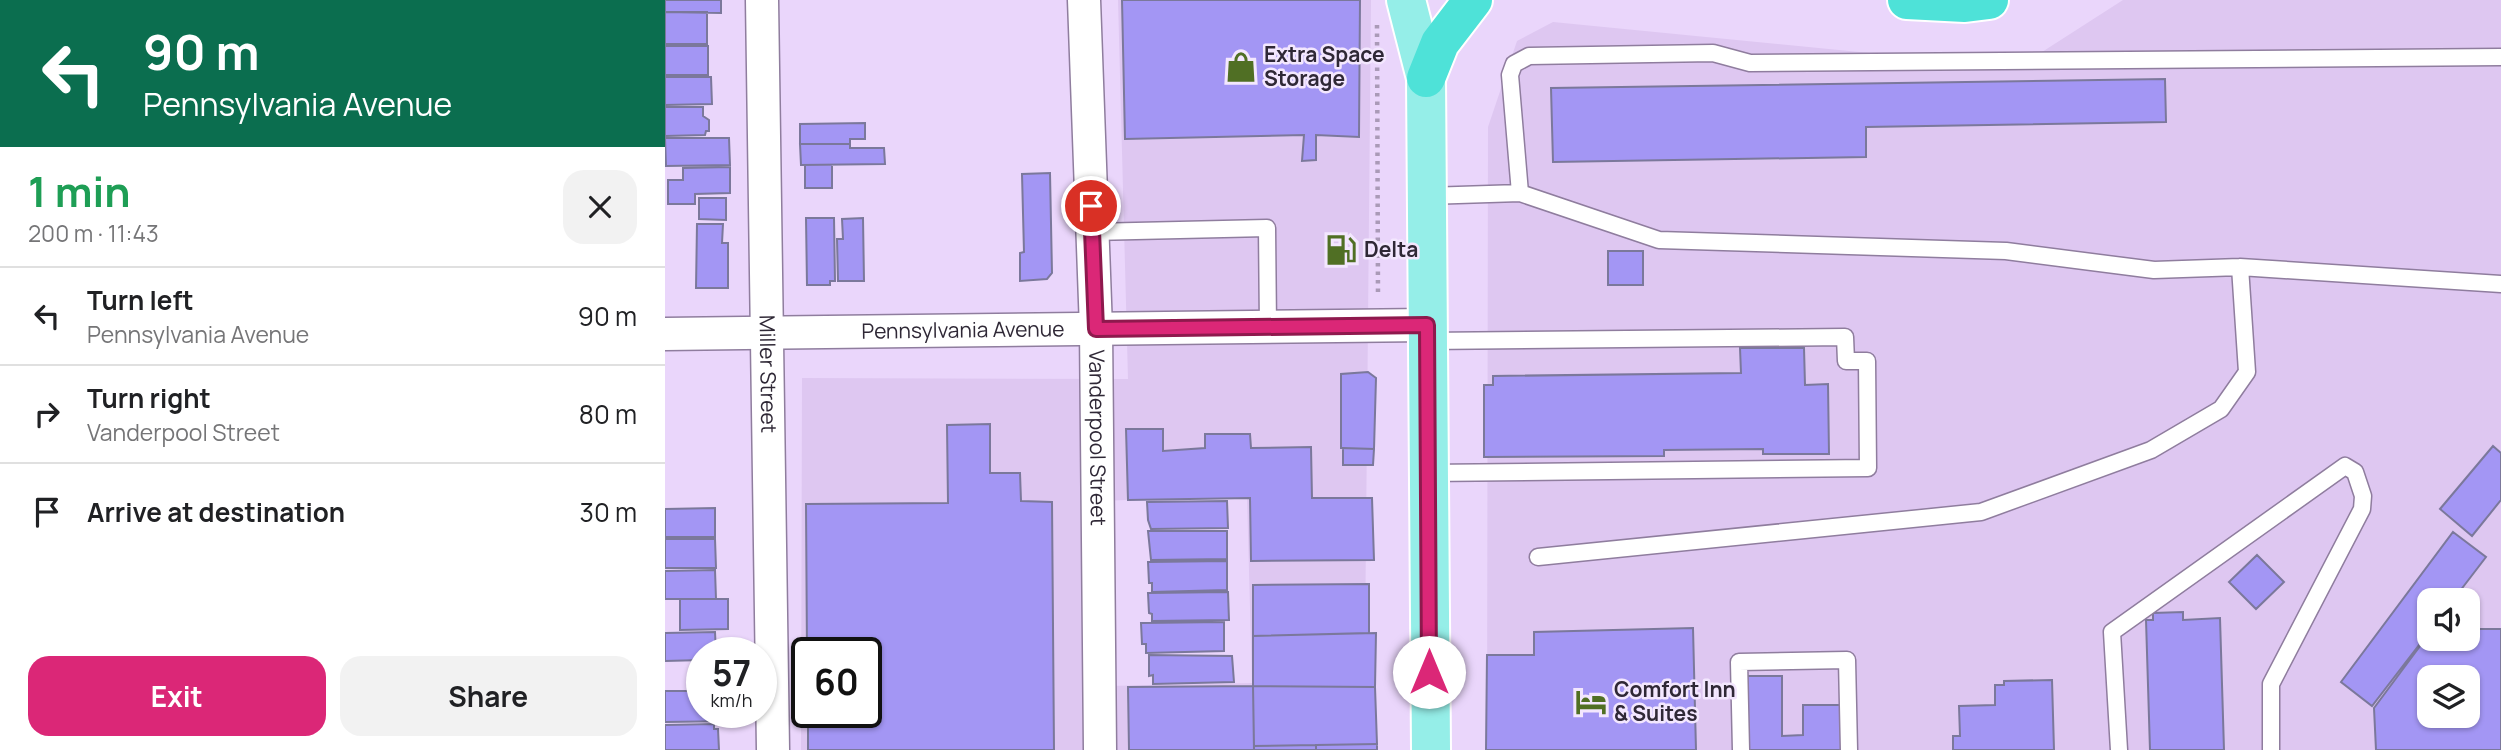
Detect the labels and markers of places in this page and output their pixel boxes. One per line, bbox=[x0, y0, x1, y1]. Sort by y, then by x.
place label: Extra Space Storage bbox=[1264, 40, 1385, 92]
shop icon: Extra Space Storage bbox=[1224, 50, 1258, 84]
pin bbox=[1061, 176, 1121, 236]
fuel station icon: Delta bbox=[1324, 233, 1358, 267]
place label: Delta bbox=[1364, 235, 1418, 263]
place label: Comfort Inn & Suites bbox=[1614, 675, 1736, 727]
hotel icon: Comfort Inn & Suites bbox=[1574, 685, 1608, 719]

